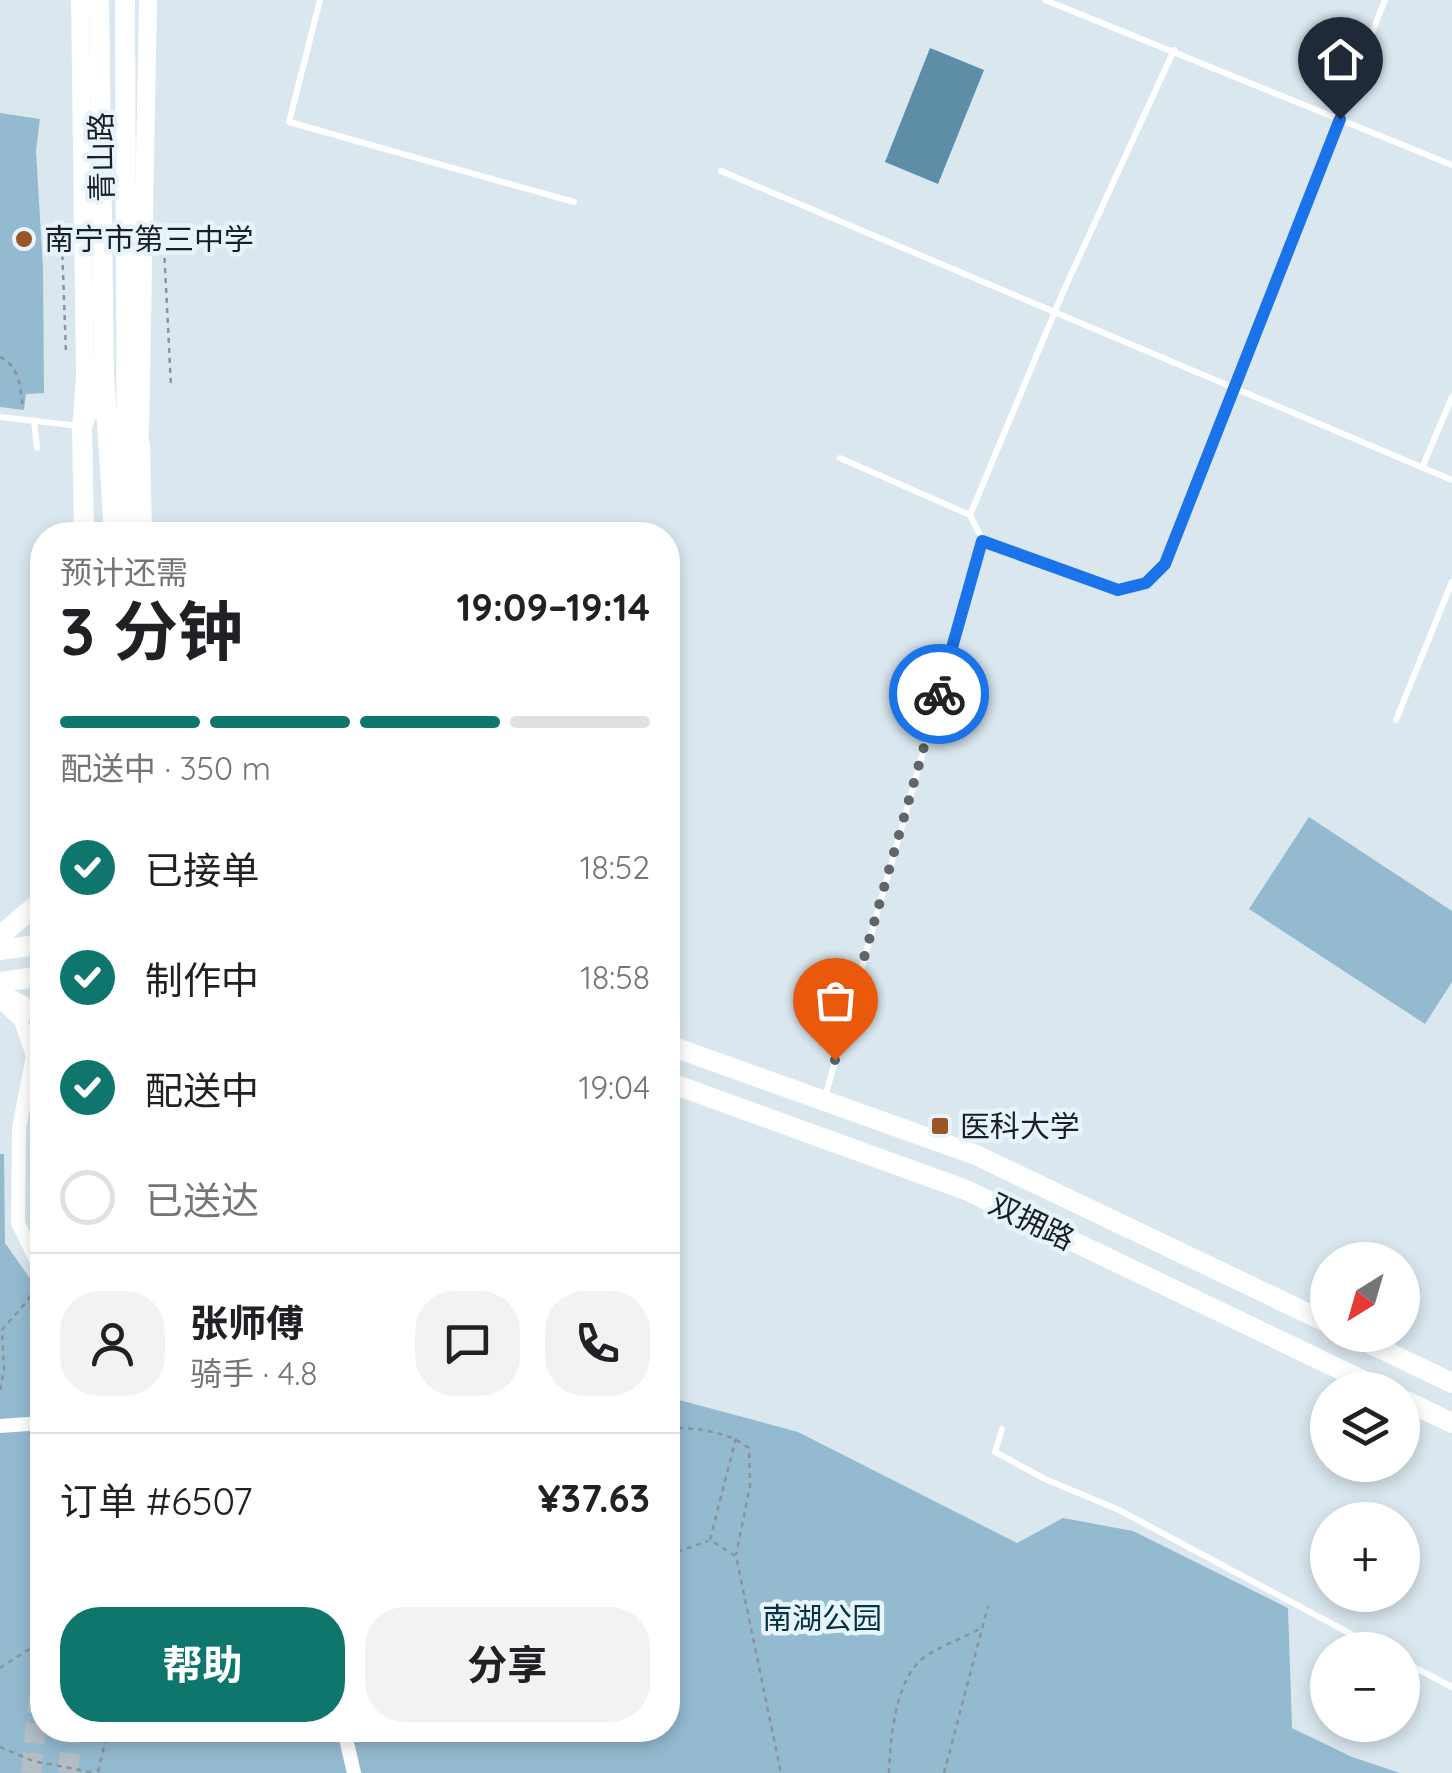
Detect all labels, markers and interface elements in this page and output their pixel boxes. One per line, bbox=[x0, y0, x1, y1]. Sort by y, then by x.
pin bbox=[1298, 17, 1383, 120]
icon: home bbox=[1313, 32, 1368, 87]
street label: 青山路 bbox=[81, 112, 121, 202]
place label: 南宁市第三中学 bbox=[44, 220, 254, 258]
marker: 南宁市第三中学 bbox=[13, 228, 35, 250]
text: 预计还需 bbox=[60, 552, 188, 592]
text: 19:09–19:14 bbox=[456, 583, 650, 631]
text: 3 分钟 bbox=[60, 590, 243, 671]
courier bbox=[889, 644, 989, 744]
icon: bike bbox=[912, 667, 967, 722]
text: 配送中 · 350 m bbox=[60, 748, 271, 788]
icon: check bbox=[60, 840, 115, 895]
text: 已接单 bbox=[145, 846, 259, 894]
text: 18:52 bbox=[580, 847, 650, 887]
icon: check bbox=[60, 950, 115, 1005]
text: 制作中 bbox=[145, 956, 259, 1004]
text: 18:58 bbox=[580, 957, 650, 997]
pin bbox=[793, 958, 878, 1061]
icon: bag bbox=[808, 973, 863, 1028]
icon: check bbox=[60, 1060, 115, 1115]
text: 配送中 bbox=[145, 1066, 259, 1114]
text: 19:04 bbox=[578, 1067, 650, 1107]
place label: 医科大学 bbox=[960, 1107, 1080, 1145]
marker: 医科大学 bbox=[929, 1115, 951, 1137]
text: 已送达 bbox=[145, 1176, 259, 1224]
street label: 双拥路 bbox=[983, 1184, 1081, 1258]
north arrow bbox=[1310, 1242, 1420, 1352]
map controls bbox=[1310, 1242, 1420, 1742]
button: person bbox=[60, 1291, 165, 1396]
button: chat bbox=[415, 1291, 520, 1396]
button: phone bbox=[545, 1291, 650, 1396]
text: 张师傅 bbox=[190, 1299, 304, 1347]
text: 骑手 · 4.8 bbox=[190, 1353, 318, 1393]
button: layers bbox=[1310, 1372, 1420, 1482]
text: ¥37.63 bbox=[538, 1474, 650, 1522]
text: 订单 #6507 bbox=[60, 1477, 252, 1525]
button: + bbox=[1310, 1502, 1420, 1612]
park label: 南湖公园 bbox=[762, 1599, 882, 1637]
button: 帮助 bbox=[60, 1607, 345, 1722]
button: 分享 bbox=[365, 1607, 650, 1722]
button: − bbox=[1310, 1632, 1420, 1742]

